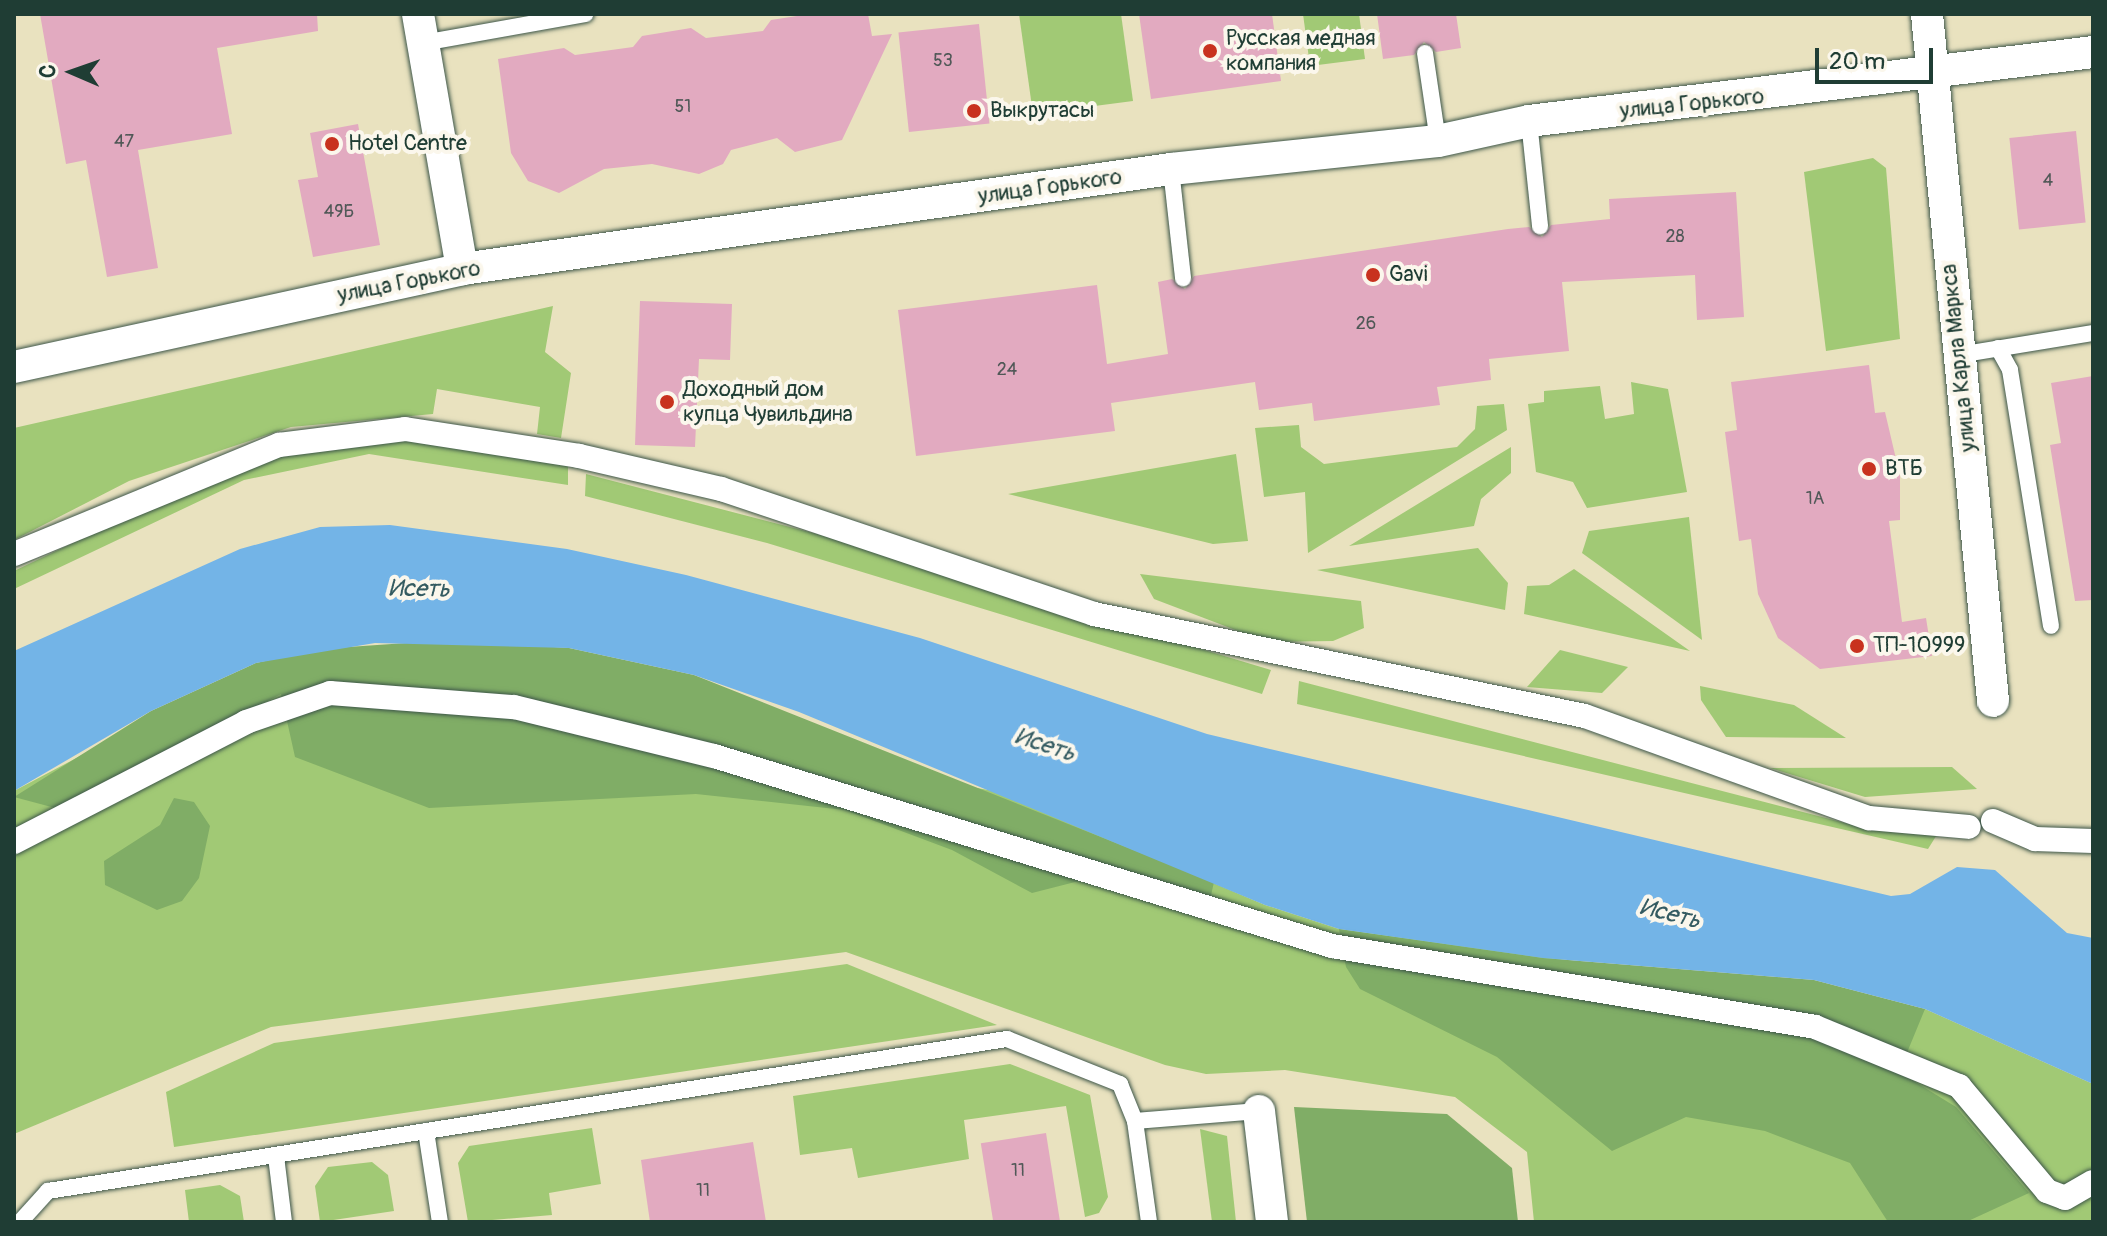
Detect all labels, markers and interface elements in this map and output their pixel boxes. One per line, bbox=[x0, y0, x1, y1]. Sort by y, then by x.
place label: Русская медная компания bbox=[1226, 25, 1375, 76]
north arrow bbox=[32, 32, 112, 112]
scale bar bbox=[1819, 32, 1937, 82]
marker: Русская медная компания bbox=[1201, 42, 1219, 60]
text: 20 m bbox=[1829, 47, 1885, 76]
house number: 53 bbox=[933, 50, 953, 72]
text: С bbox=[34, 64, 62, 78]
street label: улица Горького bbox=[1619, 83, 1765, 125]
house number: 51 bbox=[675, 96, 691, 118]
place label: Выкрутасы bbox=[990, 98, 1094, 124]
marker: Выкрутасы bbox=[965, 102, 983, 120]
house number: 47 bbox=[114, 131, 134, 153]
place label: Hotel Centre bbox=[348, 131, 467, 157]
marker: Hotel Centre bbox=[323, 135, 341, 153]
street label: улица Горького bbox=[976, 164, 1124, 210]
house number: 4 bbox=[2043, 170, 2053, 192]
house number: 49Б bbox=[324, 201, 354, 223]
house number: 28 bbox=[1665, 226, 1685, 248]
street label: улица Горького bbox=[335, 255, 483, 309]
place label: Gavi bbox=[1389, 262, 1428, 288]
street label: улица Карла Маркса bbox=[1936, 263, 1982, 453]
marker: Gavi bbox=[1364, 266, 1382, 284]
house number: 26 bbox=[1356, 313, 1376, 335]
house number: 24 bbox=[997, 359, 1017, 381]
place label: Доходный дом купца Чувильдина bbox=[683, 376, 853, 428]
marker: Доходный дом купца Чувильдина bbox=[658, 393, 676, 411]
place label: ВТБ bbox=[1885, 456, 1923, 482]
marker: ВТБ bbox=[1860, 460, 1878, 478]
house number: 1А bbox=[1806, 488, 1824, 510]
water label: Исеть bbox=[388, 574, 450, 604]
place label: ТП-10999 bbox=[1873, 633, 1965, 659]
marker: ТП-10999 bbox=[1848, 637, 1866, 655]
water label: Исеть bbox=[1011, 722, 1079, 768]
water label: Исеть bbox=[1637, 893, 1703, 935]
house number: 11 bbox=[1011, 1160, 1025, 1182]
house number: 11 bbox=[696, 1180, 710, 1202]

